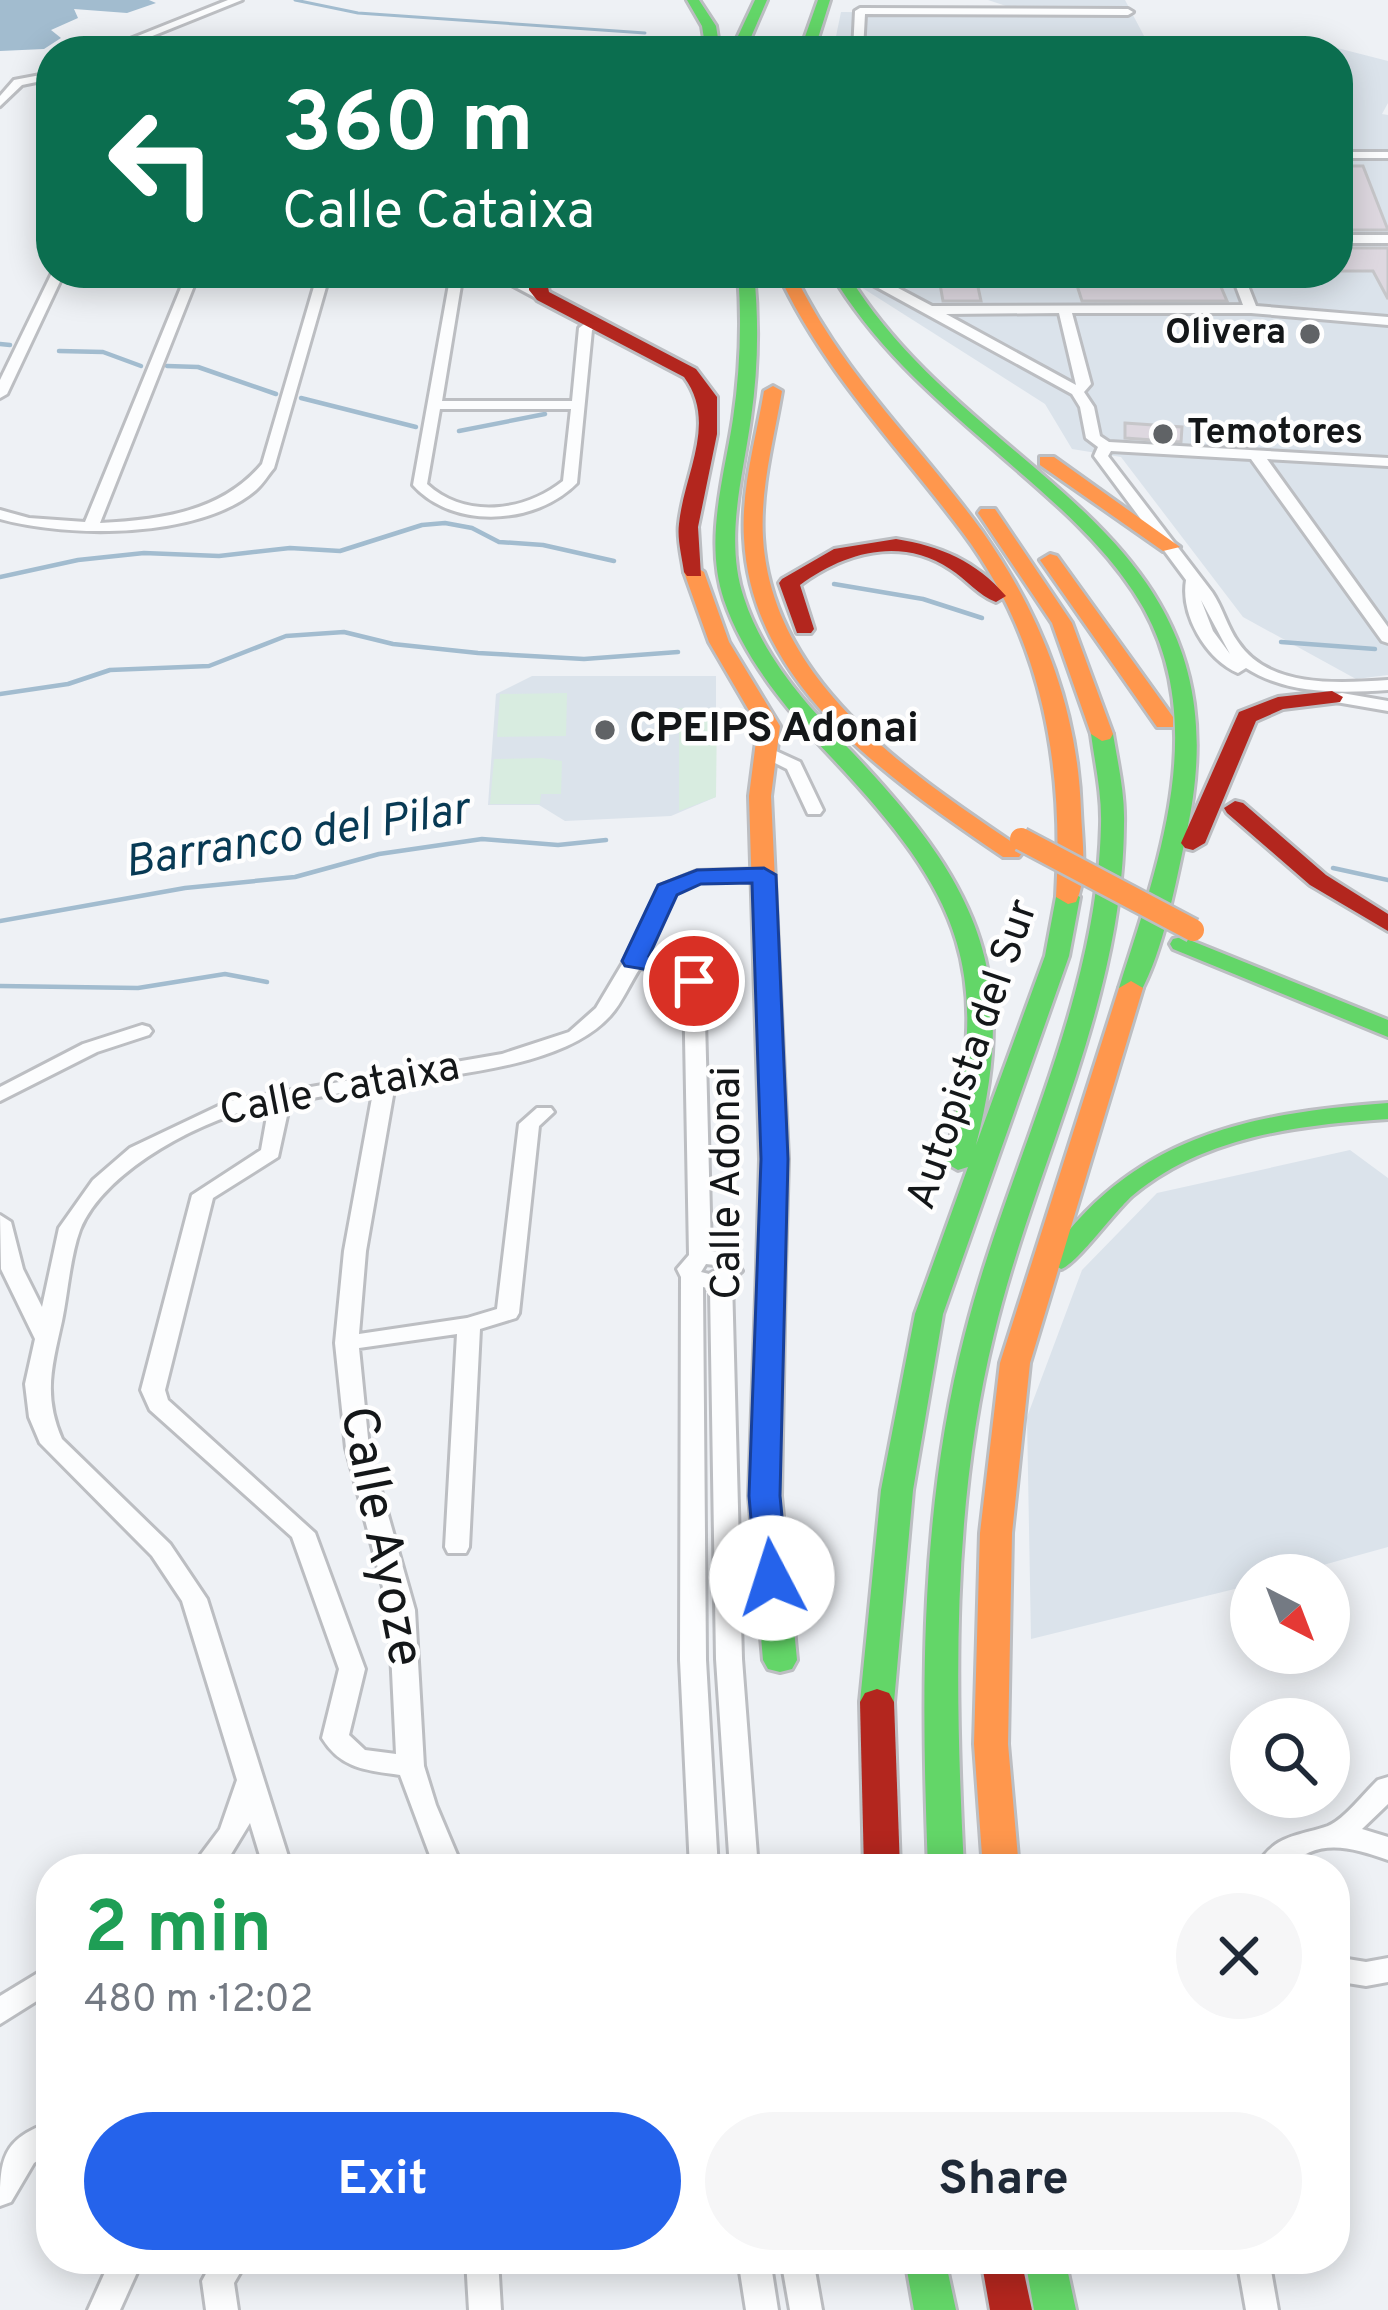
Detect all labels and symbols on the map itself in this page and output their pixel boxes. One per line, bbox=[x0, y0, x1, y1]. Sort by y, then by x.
place label: Olivera bbox=[1165, 311, 1286, 357]
marker: Olivera bbox=[1297, 321, 1323, 347]
place label: Temotores bbox=[1187, 411, 1363, 457]
marker: Temotores bbox=[1150, 421, 1176, 447]
place label: CPEIPS Adonai bbox=[629, 704, 919, 757]
marker: CPEIPS Adonai bbox=[592, 717, 618, 743]
water label: Barranco del Pilar bbox=[121, 782, 477, 893]
street label: Autopista del Sur bbox=[896, 893, 1052, 1217]
pin bbox=[643, 930, 745, 1032]
street label: Calle Cataixa bbox=[215, 1042, 465, 1140]
street label: Calle Adonai bbox=[702, 1066, 755, 1300]
street label: Calle Ayoze bbox=[322, 1402, 436, 1672]
position arrow bbox=[709, 1515, 835, 1641]
north arrow bbox=[1230, 1554, 1350, 1674]

